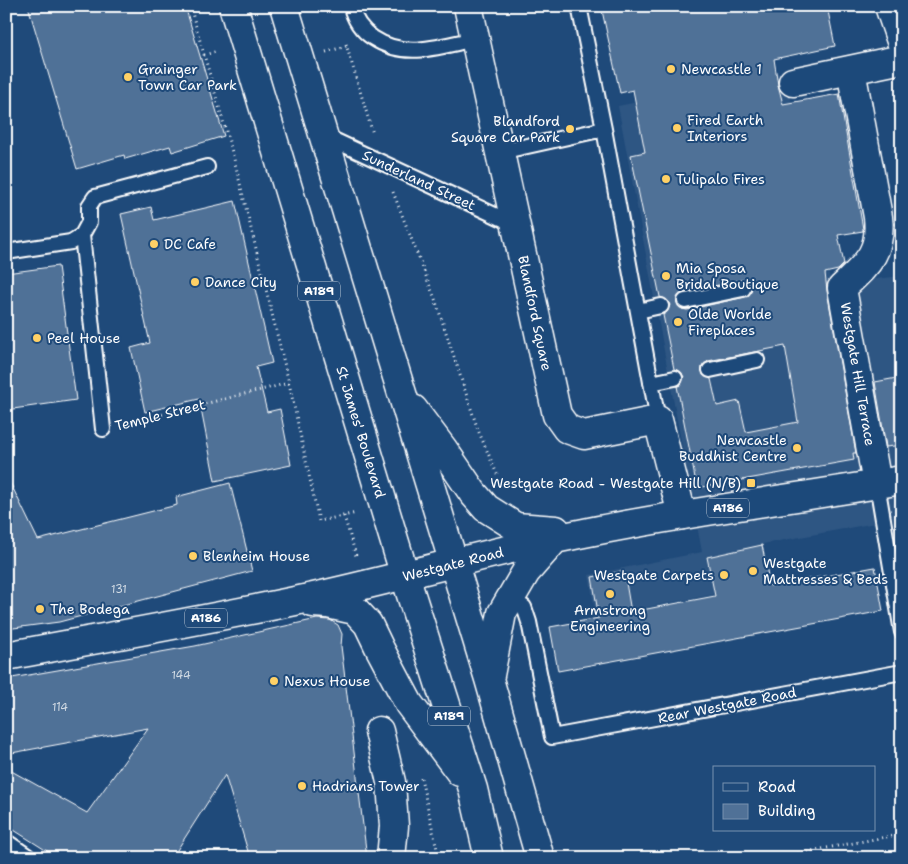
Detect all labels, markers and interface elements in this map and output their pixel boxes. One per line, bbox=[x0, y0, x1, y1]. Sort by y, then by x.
place label: Grainger Town Car Park bbox=[138, 60, 237, 94]
place label: Newcastle 1 bbox=[681, 60, 762, 78]
marker: Newcastle 1 bbox=[665, 63, 677, 75]
marker: Grainger Town Car Park bbox=[122, 71, 134, 83]
place label: Fired Earth Interiors bbox=[687, 111, 763, 145]
place label: Blandford Square Car Park bbox=[451, 112, 560, 146]
marker: Fired Earth Interiors bbox=[671, 122, 683, 134]
marker: Blandford Square Car Park bbox=[564, 123, 576, 135]
street label: Sunderland Street bbox=[360, 146, 478, 214]
place label: Tulipalo Fires bbox=[676, 170, 765, 188]
marker: Tulipalo Fires bbox=[660, 173, 672, 185]
place label: DC Cafe bbox=[164, 235, 216, 253]
marker: DC Cafe bbox=[148, 238, 160, 250]
street label: Blandford Square bbox=[514, 254, 556, 372]
place label: Mia Sposa Bridal Boutique bbox=[676, 259, 779, 293]
marker: Mia Sposa Bridal Boutique bbox=[660, 270, 672, 282]
place label: Dance City bbox=[205, 273, 277, 291]
marker: Dance City bbox=[189, 276, 201, 288]
road number: A189 bbox=[298, 282, 340, 300]
street label: Westgate Hill Terrace bbox=[837, 301, 880, 447]
place label: Olde Worlde Fireplaces bbox=[688, 305, 772, 339]
marker: Olde Worlde Fireplaces bbox=[672, 316, 684, 328]
place label: Peel House bbox=[47, 329, 120, 347]
marker: Peel House bbox=[31, 332, 43, 344]
street label: St James' Boulevard bbox=[332, 364, 390, 500]
street label: Temple Street bbox=[113, 395, 207, 435]
place label: Newcastle Buddhist Centre bbox=[679, 431, 787, 465]
marker: Newcastle Buddhist Centre bbox=[791, 442, 803, 454]
place label: Westgate Road - Westgate Hill (N/B) bbox=[490, 474, 741, 492]
marker: Westgate Road - Westgate Hill (N/B) bbox=[745, 477, 757, 489]
road number: A186 bbox=[707, 498, 749, 518]
street label: Westgate Road bbox=[401, 543, 506, 585]
place label: Blenheim House bbox=[203, 547, 310, 565]
marker: Blenheim House bbox=[187, 550, 199, 562]
place label: Westgate Mattresses & Beds bbox=[763, 554, 888, 588]
marker: Westgate Mattresses & Beds bbox=[747, 565, 759, 577]
place label: Westgate Carpets bbox=[594, 566, 714, 584]
marker: Westgate Carpets bbox=[718, 569, 730, 581]
house number: 131 bbox=[111, 582, 127, 597]
marker: Armstrong Engineering bbox=[604, 588, 616, 600]
place label: The Bodega bbox=[50, 600, 130, 618]
place label: Armstrong Engineering bbox=[570, 601, 650, 635]
marker: The Bodega bbox=[34, 603, 46, 615]
road number: A186 bbox=[185, 608, 227, 628]
house number: 144 bbox=[171, 668, 191, 683]
place label: Nexus House bbox=[284, 672, 371, 690]
marker: Nexus House bbox=[268, 675, 280, 687]
street label: Rear Westgate Road bbox=[656, 683, 798, 727]
house number: 114 bbox=[52, 700, 68, 715]
road number: A189 bbox=[428, 706, 470, 726]
legend bbox=[713, 766, 876, 832]
place label: Hadrians Tower bbox=[312, 777, 420, 795]
text: Road bbox=[758, 777, 796, 797]
marker: Hadrians Tower bbox=[296, 780, 308, 792]
text: Building bbox=[758, 801, 815, 821]

